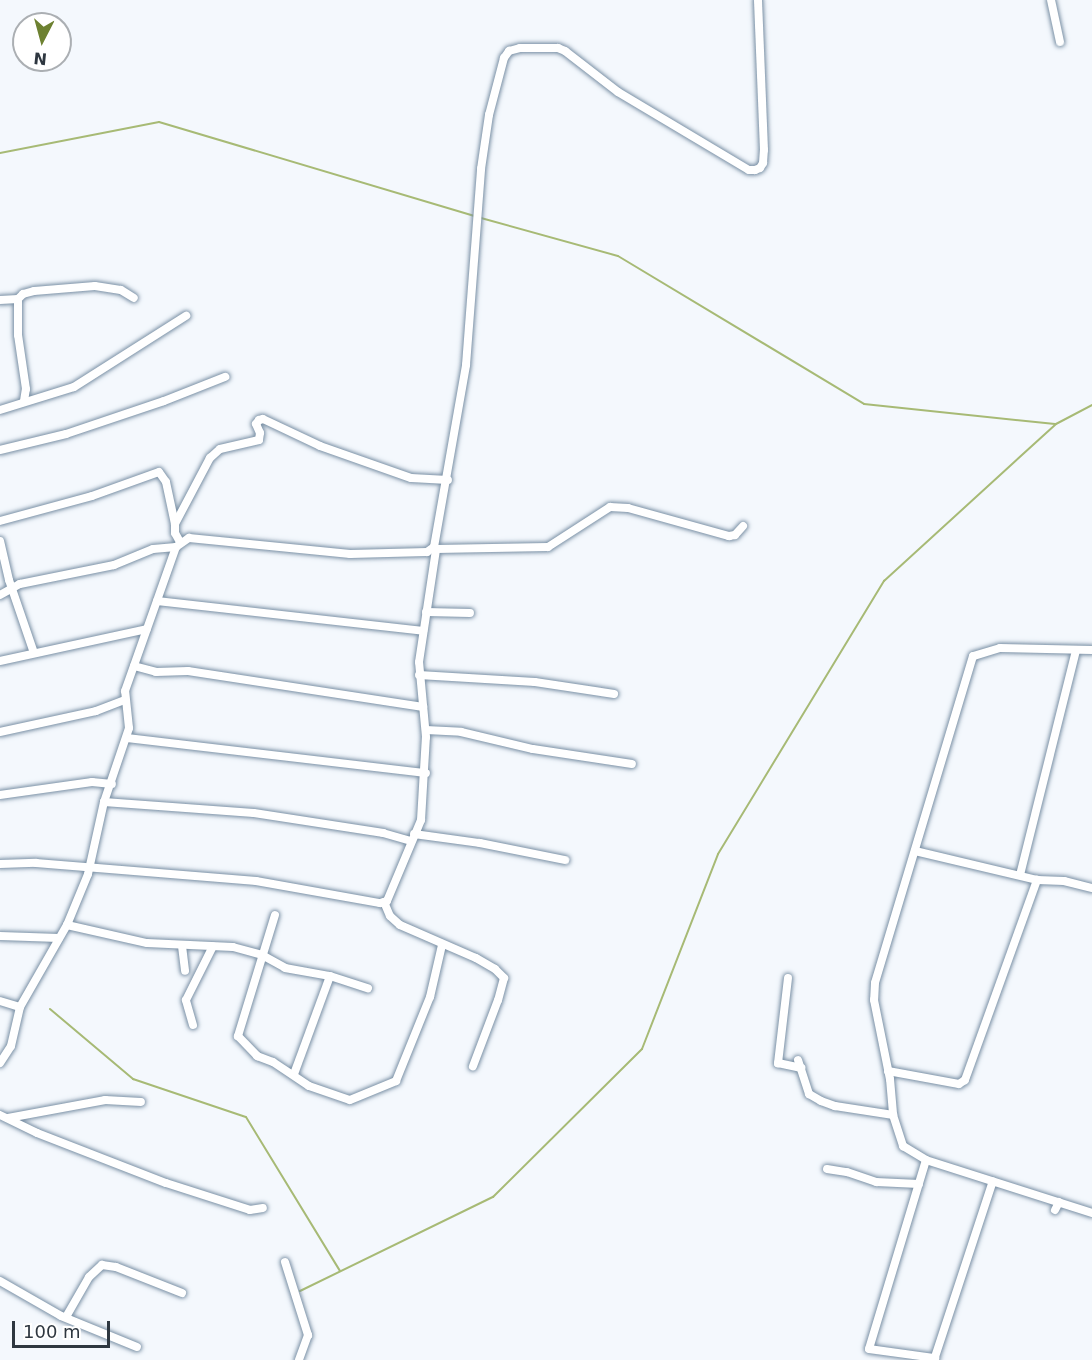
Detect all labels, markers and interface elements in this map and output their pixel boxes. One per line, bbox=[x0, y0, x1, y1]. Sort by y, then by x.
north arrow bbox=[12, 12, 72, 72]
text: N bbox=[33, 48, 48, 69]
scale bar bbox=[15, 1309, 112, 1347]
text: 100 m bbox=[23, 1321, 81, 1342]

